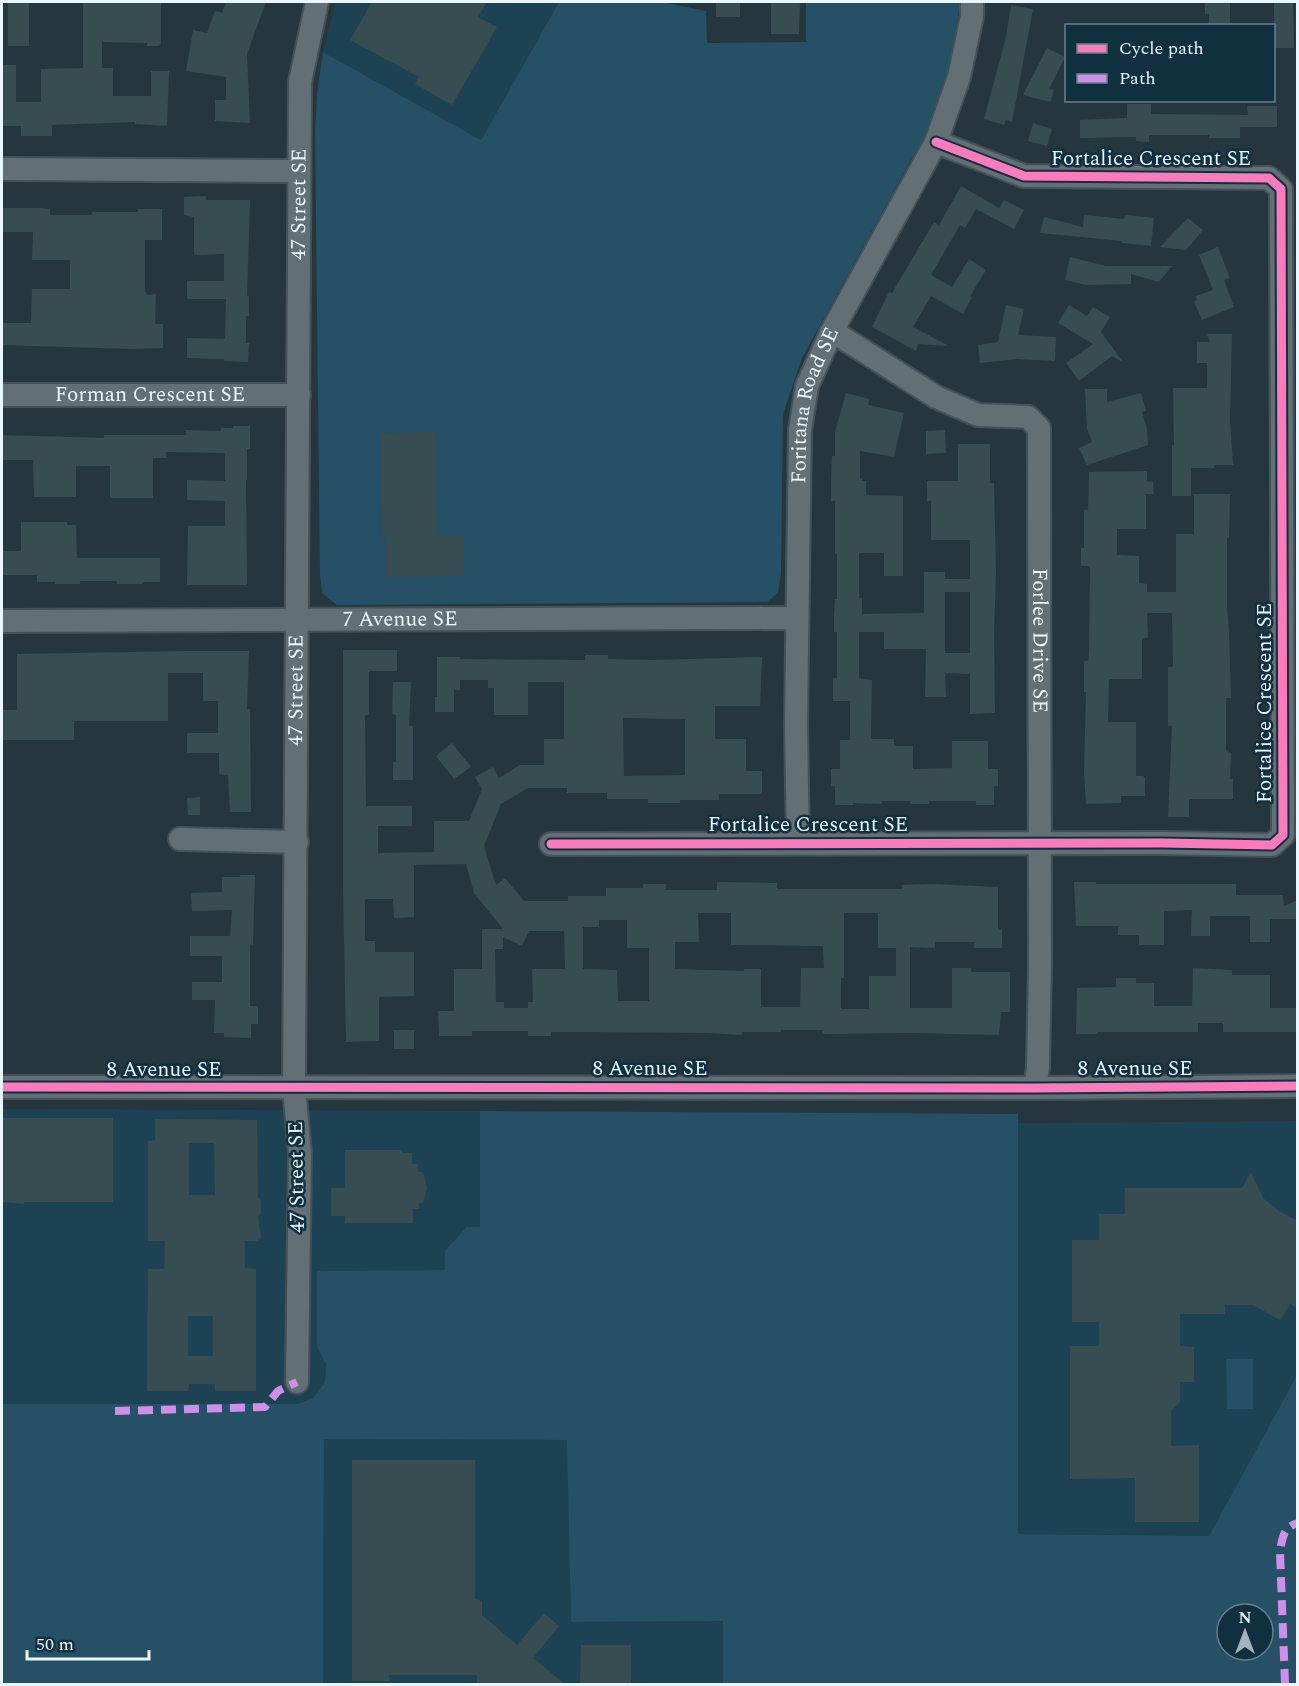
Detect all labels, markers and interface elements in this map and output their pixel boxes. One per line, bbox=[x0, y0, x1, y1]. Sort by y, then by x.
legend bbox=[1065, 24, 1275, 102]
text: Cycle path bbox=[1119, 35, 1204, 62]
text: Path bbox=[1119, 65, 1156, 92]
street label: Fortalice Crescent SE bbox=[1051, 143, 1251, 175]
street label: 47 Street SE bbox=[283, 148, 316, 260]
street label: Foritana Road SE bbox=[783, 322, 848, 484]
street label: Forman Crescent SE bbox=[55, 379, 245, 411]
street label: Forlee Drive SE bbox=[1023, 568, 1056, 713]
street label: 7 Avenue SE bbox=[342, 603, 458, 636]
street label: Fortalice Crescent SE bbox=[1249, 603, 1281, 803]
street label: 47 Street SE bbox=[280, 634, 313, 746]
street label: Fortalice Crescent SE bbox=[708, 809, 908, 841]
street label: 8 Avenue SE bbox=[592, 1053, 708, 1085]
street label: 8 Avenue SE bbox=[1077, 1053, 1193, 1085]
street label: 8 Avenue SE bbox=[106, 1054, 222, 1086]
street label: 47 Street SE bbox=[280, 1121, 314, 1233]
north arrow bbox=[1215, 1602, 1275, 1662]
text: N bbox=[1238, 1606, 1252, 1630]
scale bar bbox=[27, 1623, 148, 1661]
text: 50 m bbox=[36, 1631, 74, 1658]

